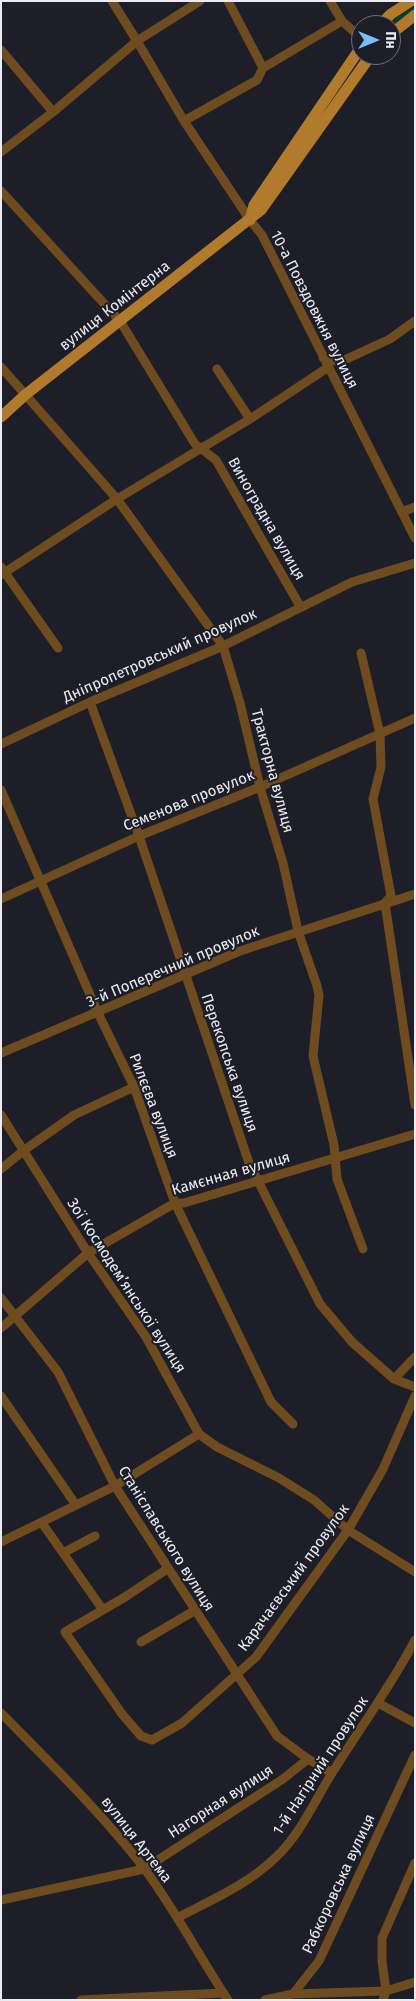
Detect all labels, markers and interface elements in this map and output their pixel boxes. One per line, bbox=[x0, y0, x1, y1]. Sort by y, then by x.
north arrow bbox=[351, 15, 401, 65]
text: Пн bbox=[382, 31, 399, 49]
street label: 10-а Повздовжня вулиця bbox=[266, 228, 362, 392]
street label: вулиця Комінтерна bbox=[56, 257, 174, 355]
street label: Виноградна вулиця bbox=[224, 454, 308, 584]
street label: Дніпропетровський провулок bbox=[60, 605, 260, 707]
street label: Тракторна вулиця bbox=[247, 707, 297, 835]
street label: Семенова провулок bbox=[121, 766, 257, 836]
street label: 3-й Поперечний провулок bbox=[84, 922, 262, 1012]
street label: Перекопська вулиця bbox=[197, 991, 261, 1135]
street label: Рилєєва вулиця bbox=[125, 1051, 181, 1161]
street label: Камєнная вулиця bbox=[170, 1148, 292, 1200]
street label: Зої Космодем’янської вулиця bbox=[63, 1195, 189, 1377]
street label: Станіславського вулиця bbox=[114, 1463, 218, 1615]
street label: Карачаєвський провулок bbox=[234, 1501, 354, 1655]
street label: 1-й Нагірний провулок bbox=[269, 1693, 373, 1839]
street label: Нагорная вулиця bbox=[165, 1761, 277, 1843]
street label: вулиця Артема bbox=[97, 1793, 175, 1887]
street label: Рабкоровська вулиця bbox=[299, 1811, 379, 1957]

